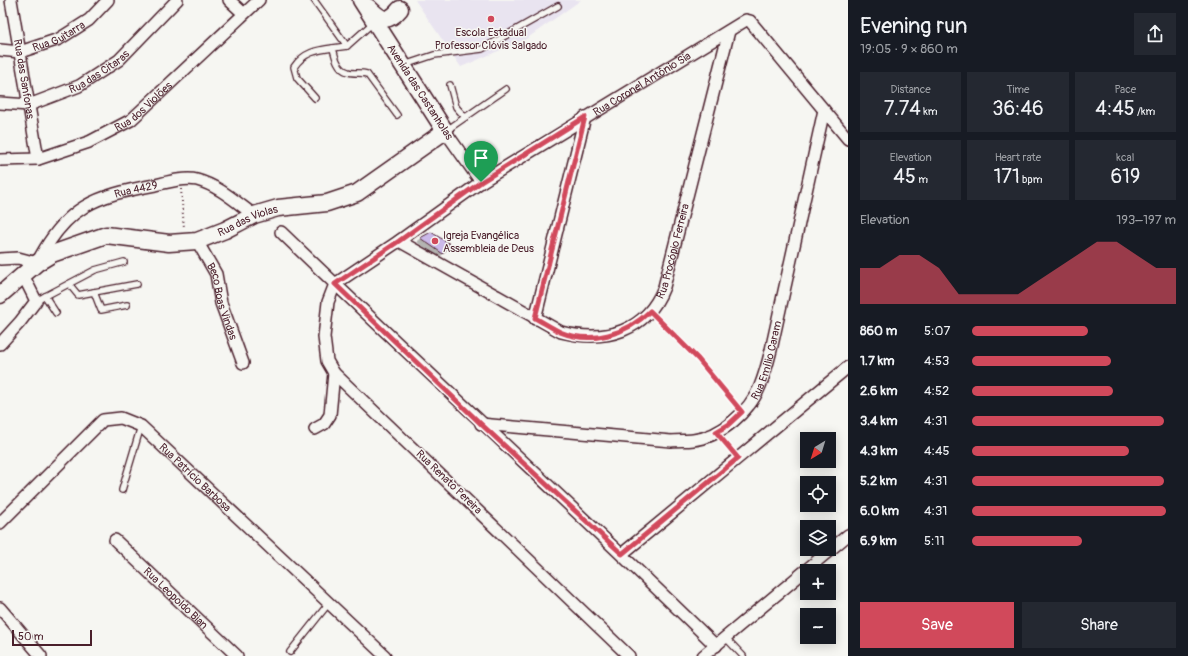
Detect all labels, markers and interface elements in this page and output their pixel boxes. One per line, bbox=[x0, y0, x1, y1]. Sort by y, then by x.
text: Evening run bbox=[860, 12, 968, 40]
button: share bbox=[1134, 13, 1176, 55]
marker: Escola Estadual Professor Clóvis Salgado bbox=[486, 14, 496, 24]
street label: Rua Guitarra bbox=[31, 18, 87, 54]
place label: Escola Estadual Professor Clóvis Salgado bbox=[435, 26, 547, 52]
street label: Rua das Sanfonas bbox=[11, 38, 38, 120]
text: 19:05 · 9 × 860 m bbox=[860, 41, 958, 57]
street label: Avenida das Castanholas bbox=[384, 42, 456, 142]
street label: Rua das Citaras bbox=[67, 47, 132, 96]
street label: Rua Coronel Antônio Sia bbox=[591, 49, 693, 118]
street label: Rua dos Violões bbox=[112, 79, 175, 134]
text: Distance bbox=[891, 83, 931, 96]
text: Time bbox=[1006, 83, 1029, 96]
text: Pace bbox=[1114, 83, 1136, 96]
text: 7.74 bbox=[884, 96, 921, 121]
text: 36:46 bbox=[992, 96, 1044, 121]
text: 4:45 bbox=[1095, 96, 1135, 121]
text: km bbox=[921, 105, 938, 118]
text: /km bbox=[1135, 105, 1155, 118]
pin bbox=[464, 141, 498, 182]
icon: arrive bbox=[470, 147, 492, 169]
text: Elevation bbox=[890, 151, 932, 164]
text: Heart rate bbox=[995, 151, 1041, 164]
text: kcal bbox=[1116, 151, 1134, 164]
text: 45 bbox=[893, 164, 916, 189]
text: 171 bbox=[994, 164, 1020, 189]
text: 619 bbox=[1110, 164, 1140, 189]
text: m bbox=[916, 173, 928, 186]
text: bpm bbox=[1020, 173, 1042, 186]
street label: Rua 4429 bbox=[113, 178, 159, 200]
street label: Rua das Violas bbox=[216, 202, 279, 239]
street label: Rua Procópio Ferreira bbox=[653, 202, 691, 301]
text: Elevation bbox=[860, 212, 910, 228]
text: 193–197 m bbox=[1116, 212, 1176, 228]
place label: Igreja Evangélica Assembleia de Deus bbox=[443, 229, 534, 255]
marker: Igreja Evangélica Assembleia de Deus bbox=[430, 236, 440, 246]
street label: Beco Boas Vindas bbox=[204, 260, 240, 342]
street label: Rua Emílio Caram bbox=[748, 319, 784, 402]
text: 860 m bbox=[860, 323, 897, 339]
text: 5:07 bbox=[924, 323, 950, 339]
text: 1.7 km bbox=[860, 353, 895, 369]
text: 4:53 bbox=[924, 353, 949, 369]
text: 2.6 km bbox=[860, 383, 897, 399]
text: 4:52 bbox=[924, 383, 949, 399]
text: 3.4 km bbox=[860, 413, 897, 429]
text: 4:31 bbox=[924, 413, 947, 429]
north arrow bbox=[800, 432, 836, 468]
map controls bbox=[800, 432, 836, 644]
street label: Rua Patrício Barbosa bbox=[157, 440, 234, 514]
text: 4.3 km bbox=[860, 443, 897, 459]
text: 4:45 bbox=[924, 443, 950, 459]
street label: Rua Renato Pereira bbox=[413, 447, 485, 517]
text: 5.2 km bbox=[860, 473, 897, 489]
text: 4:31 bbox=[924, 473, 947, 489]
button: locate bbox=[800, 476, 836, 512]
text: 6.0 km bbox=[860, 503, 899, 519]
text: 4:31 bbox=[924, 503, 947, 519]
button: layers bbox=[800, 520, 836, 556]
text: 6.9 km bbox=[860, 533, 897, 549]
text: 5:11 bbox=[924, 533, 945, 549]
street label: Rua Leopoldo Bian bbox=[141, 564, 211, 631]
button: + bbox=[800, 564, 836, 600]
button: Save bbox=[860, 602, 1014, 648]
button: Share bbox=[1022, 602, 1176, 648]
button: − bbox=[800, 608, 836, 644]
scale bar bbox=[12, 628, 92, 647]
text: 50 m bbox=[18, 630, 44, 643]

